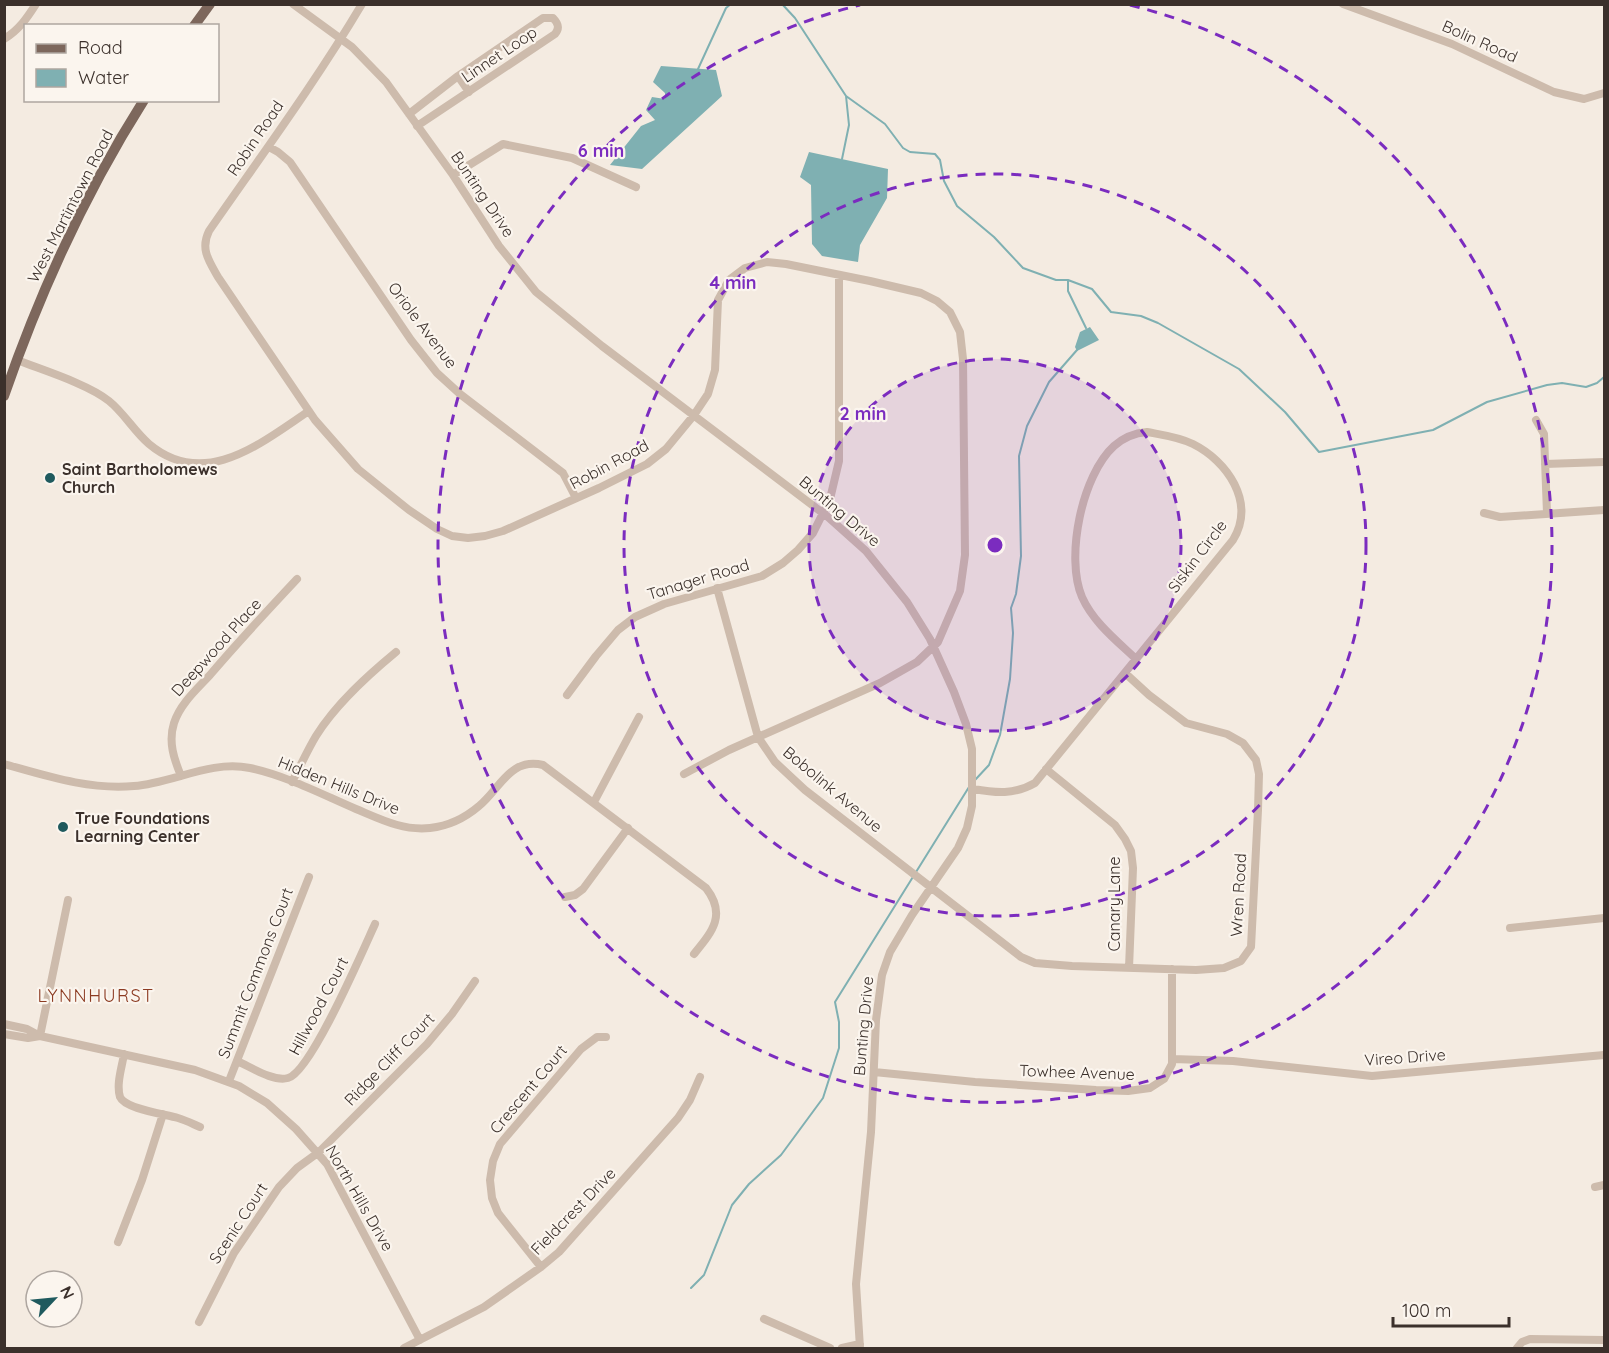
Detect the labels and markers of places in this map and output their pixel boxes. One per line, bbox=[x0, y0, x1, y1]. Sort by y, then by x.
place label: Saint Bartholomews Church bbox=[62, 459, 218, 497]
marker: Saint Bartholomews Church bbox=[43, 471, 57, 485]
centre of rings bbox=[985, 535, 1005, 555]
place label: True Foundations Learning Center bbox=[75, 808, 210, 846]
marker: True Foundations Learning Center bbox=[56, 820, 70, 834]

